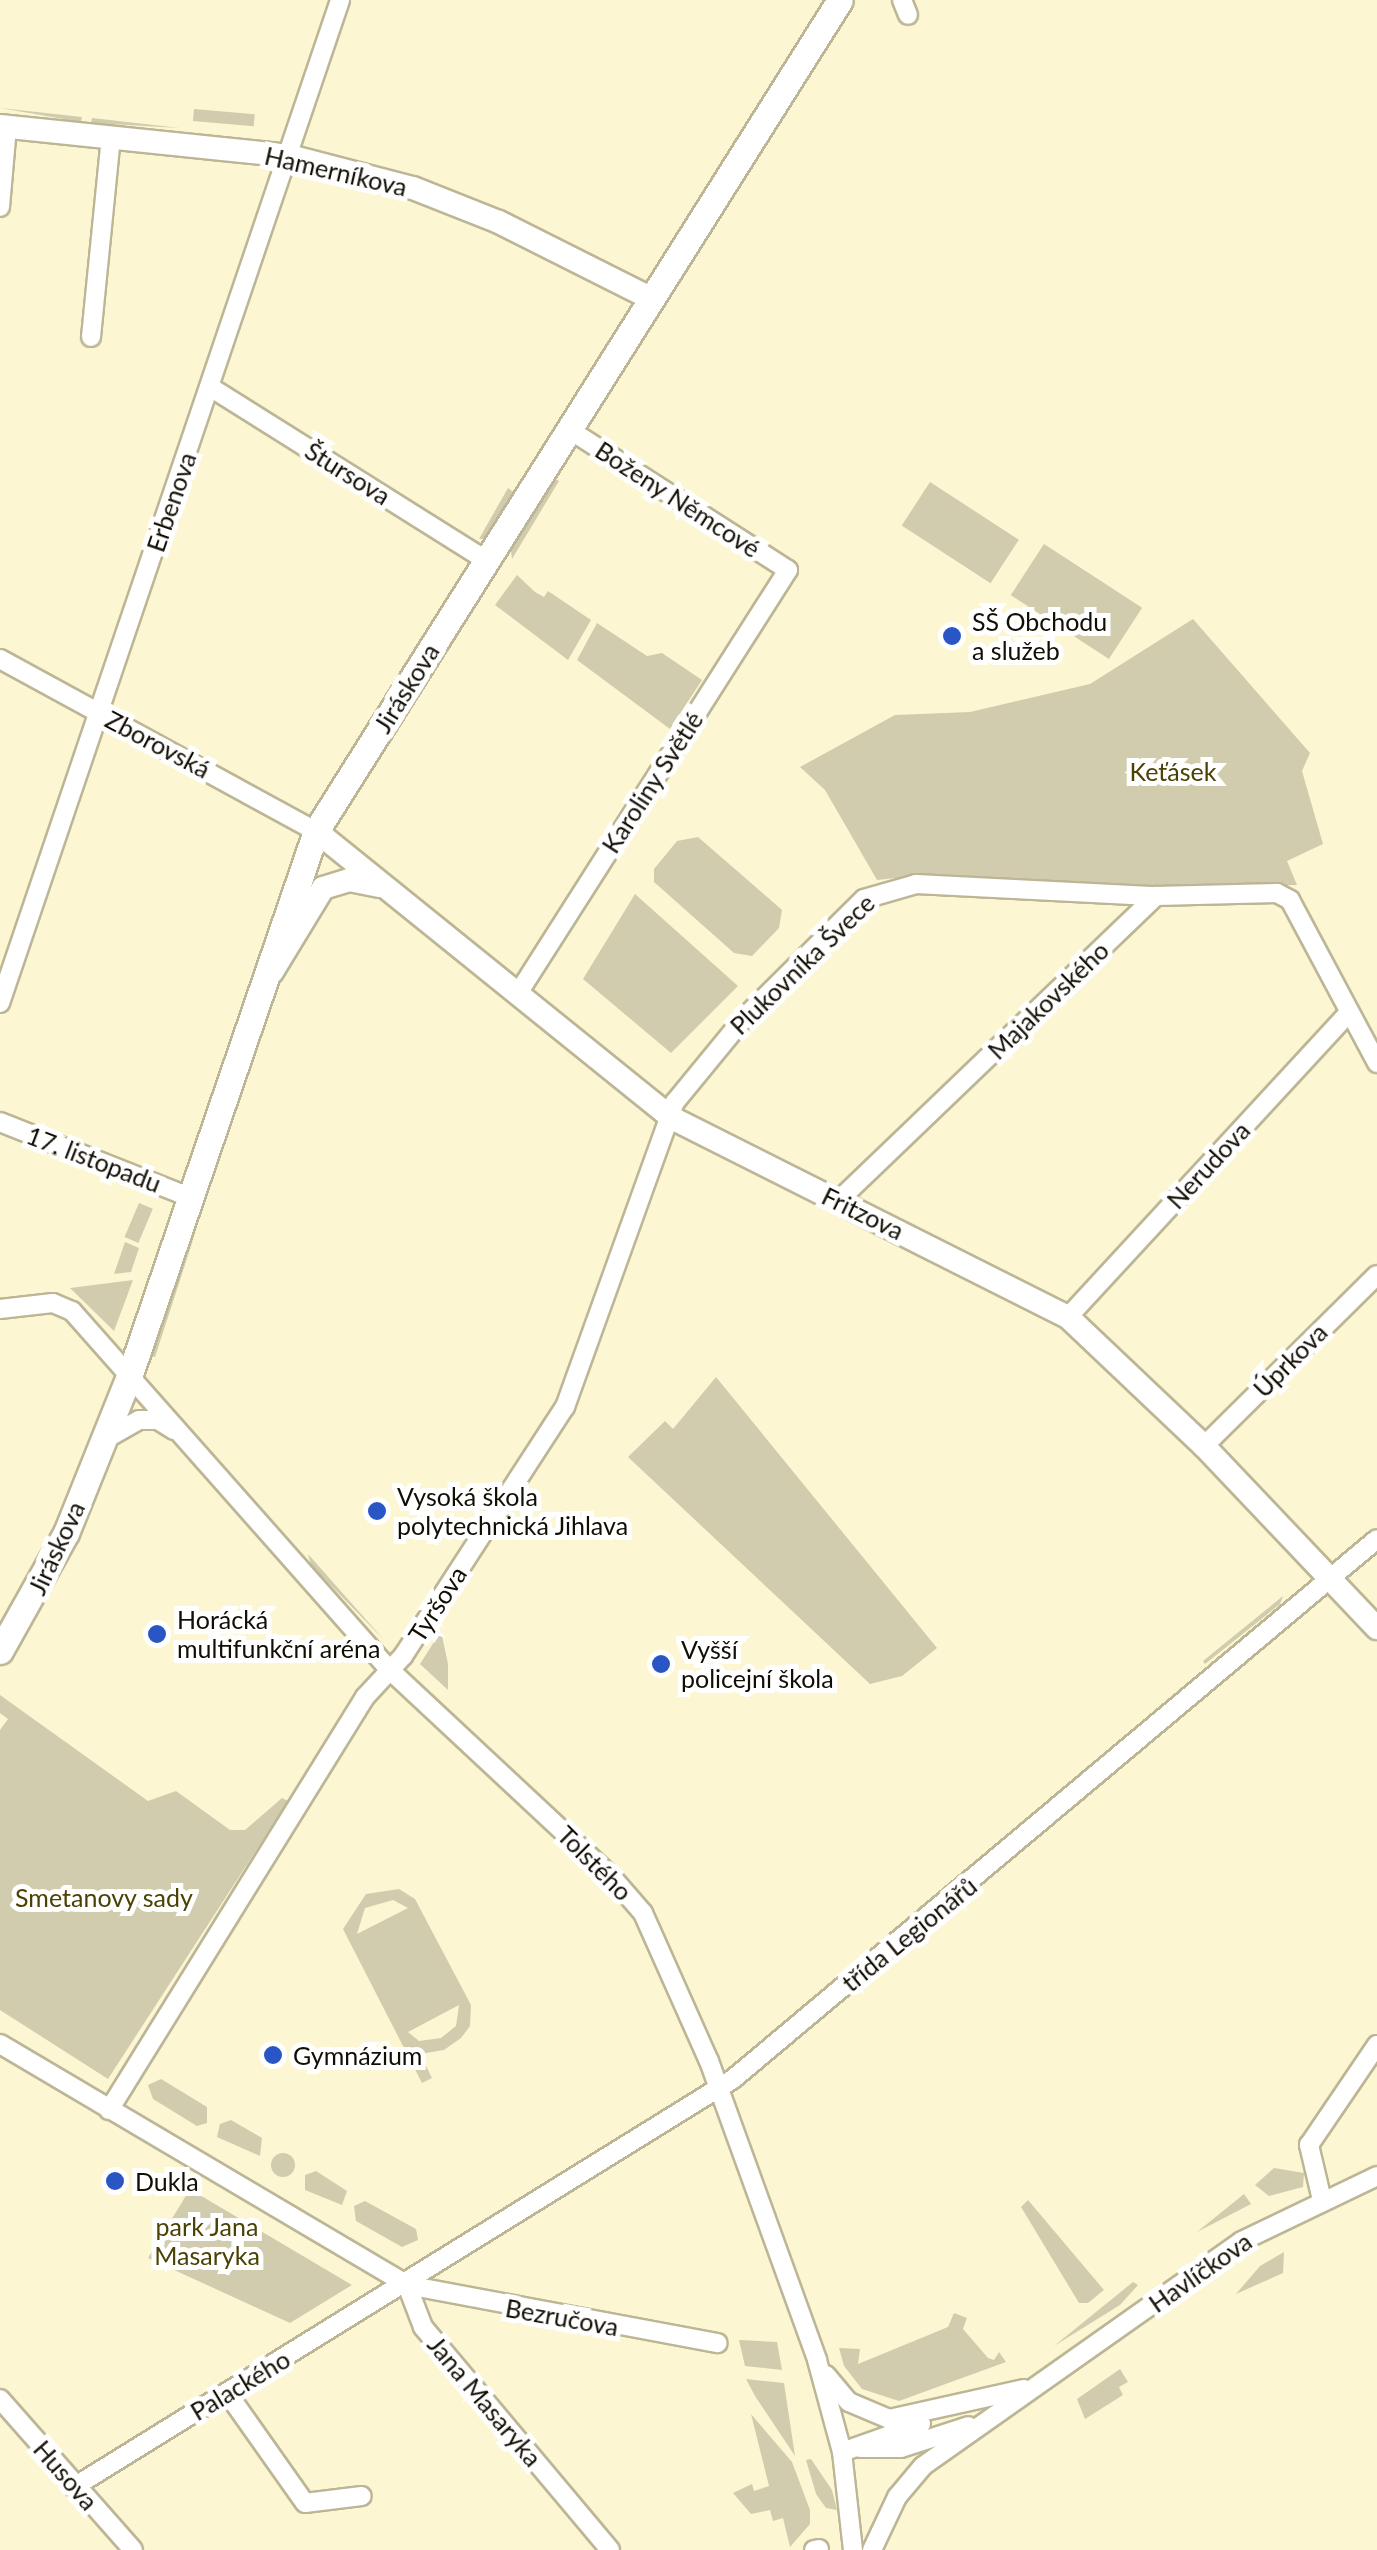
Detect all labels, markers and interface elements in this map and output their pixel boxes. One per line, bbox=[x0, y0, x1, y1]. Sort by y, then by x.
street label: Hamerníkova bbox=[262, 140, 410, 202]
street label: Boženy Němcové bbox=[590, 434, 766, 564]
street label: Štursova bbox=[300, 435, 396, 511]
street label: Erbenova bbox=[140, 448, 202, 556]
place label: SŠ Obchodu a služeb bbox=[972, 607, 1107, 666]
marker: SŠ Obchodu a služeb bbox=[941, 625, 963, 647]
street label: Jiráskova bbox=[367, 638, 445, 738]
street label: Zborovská bbox=[101, 704, 215, 784]
street label: Karoliny Světlé bbox=[595, 705, 709, 859]
park label: Keťásek bbox=[1130, 756, 1216, 786]
street label: Plukovníka Švece bbox=[724, 888, 880, 1040]
street label: Majakovského bbox=[981, 935, 1115, 1065]
street label: Nerudova bbox=[1160, 1115, 1256, 1215]
street label: 17. listopadu bbox=[23, 1120, 165, 1198]
street label: Fritzova bbox=[817, 1180, 909, 1246]
street label: Úprkova bbox=[1247, 1317, 1333, 1403]
place label: Vysoká škola polytechnická Jihlava bbox=[397, 1482, 629, 1541]
street label: Jiráskova bbox=[21, 1497, 91, 1599]
marker: Vysoká škola polytechnická Jihlava bbox=[366, 1500, 388, 1522]
street label: Tyršova bbox=[401, 1561, 473, 1647]
place label: Horácká multifunkční aréna bbox=[177, 1605, 380, 1664]
marker: Horácká multifunkční aréna bbox=[146, 1623, 168, 1645]
place label: Vyšší policejní škola bbox=[681, 1635, 834, 1694]
marker: Vyšší policejní škola bbox=[650, 1653, 672, 1675]
street label: Tolstého bbox=[552, 1820, 638, 1906]
street label: třída Legionářů bbox=[836, 1871, 982, 1997]
park label: Smetanovy sady bbox=[15, 1882, 193, 1912]
place label: Gymnázium bbox=[293, 2040, 422, 2070]
marker: Gymnázium bbox=[262, 2044, 284, 2066]
place label: Dukla bbox=[135, 2166, 199, 2196]
marker: Dukla bbox=[104, 2170, 126, 2192]
park label: park Jana Masaryka bbox=[154, 2212, 260, 2271]
street label: Havlíčkova bbox=[1143, 2226, 1257, 2318]
street label: Bezručova bbox=[503, 2292, 621, 2342]
street label: Jana Masaryka bbox=[422, 2330, 548, 2472]
street label: Palackého bbox=[185, 2344, 295, 2426]
street label: Husova bbox=[28, 2434, 104, 2516]

